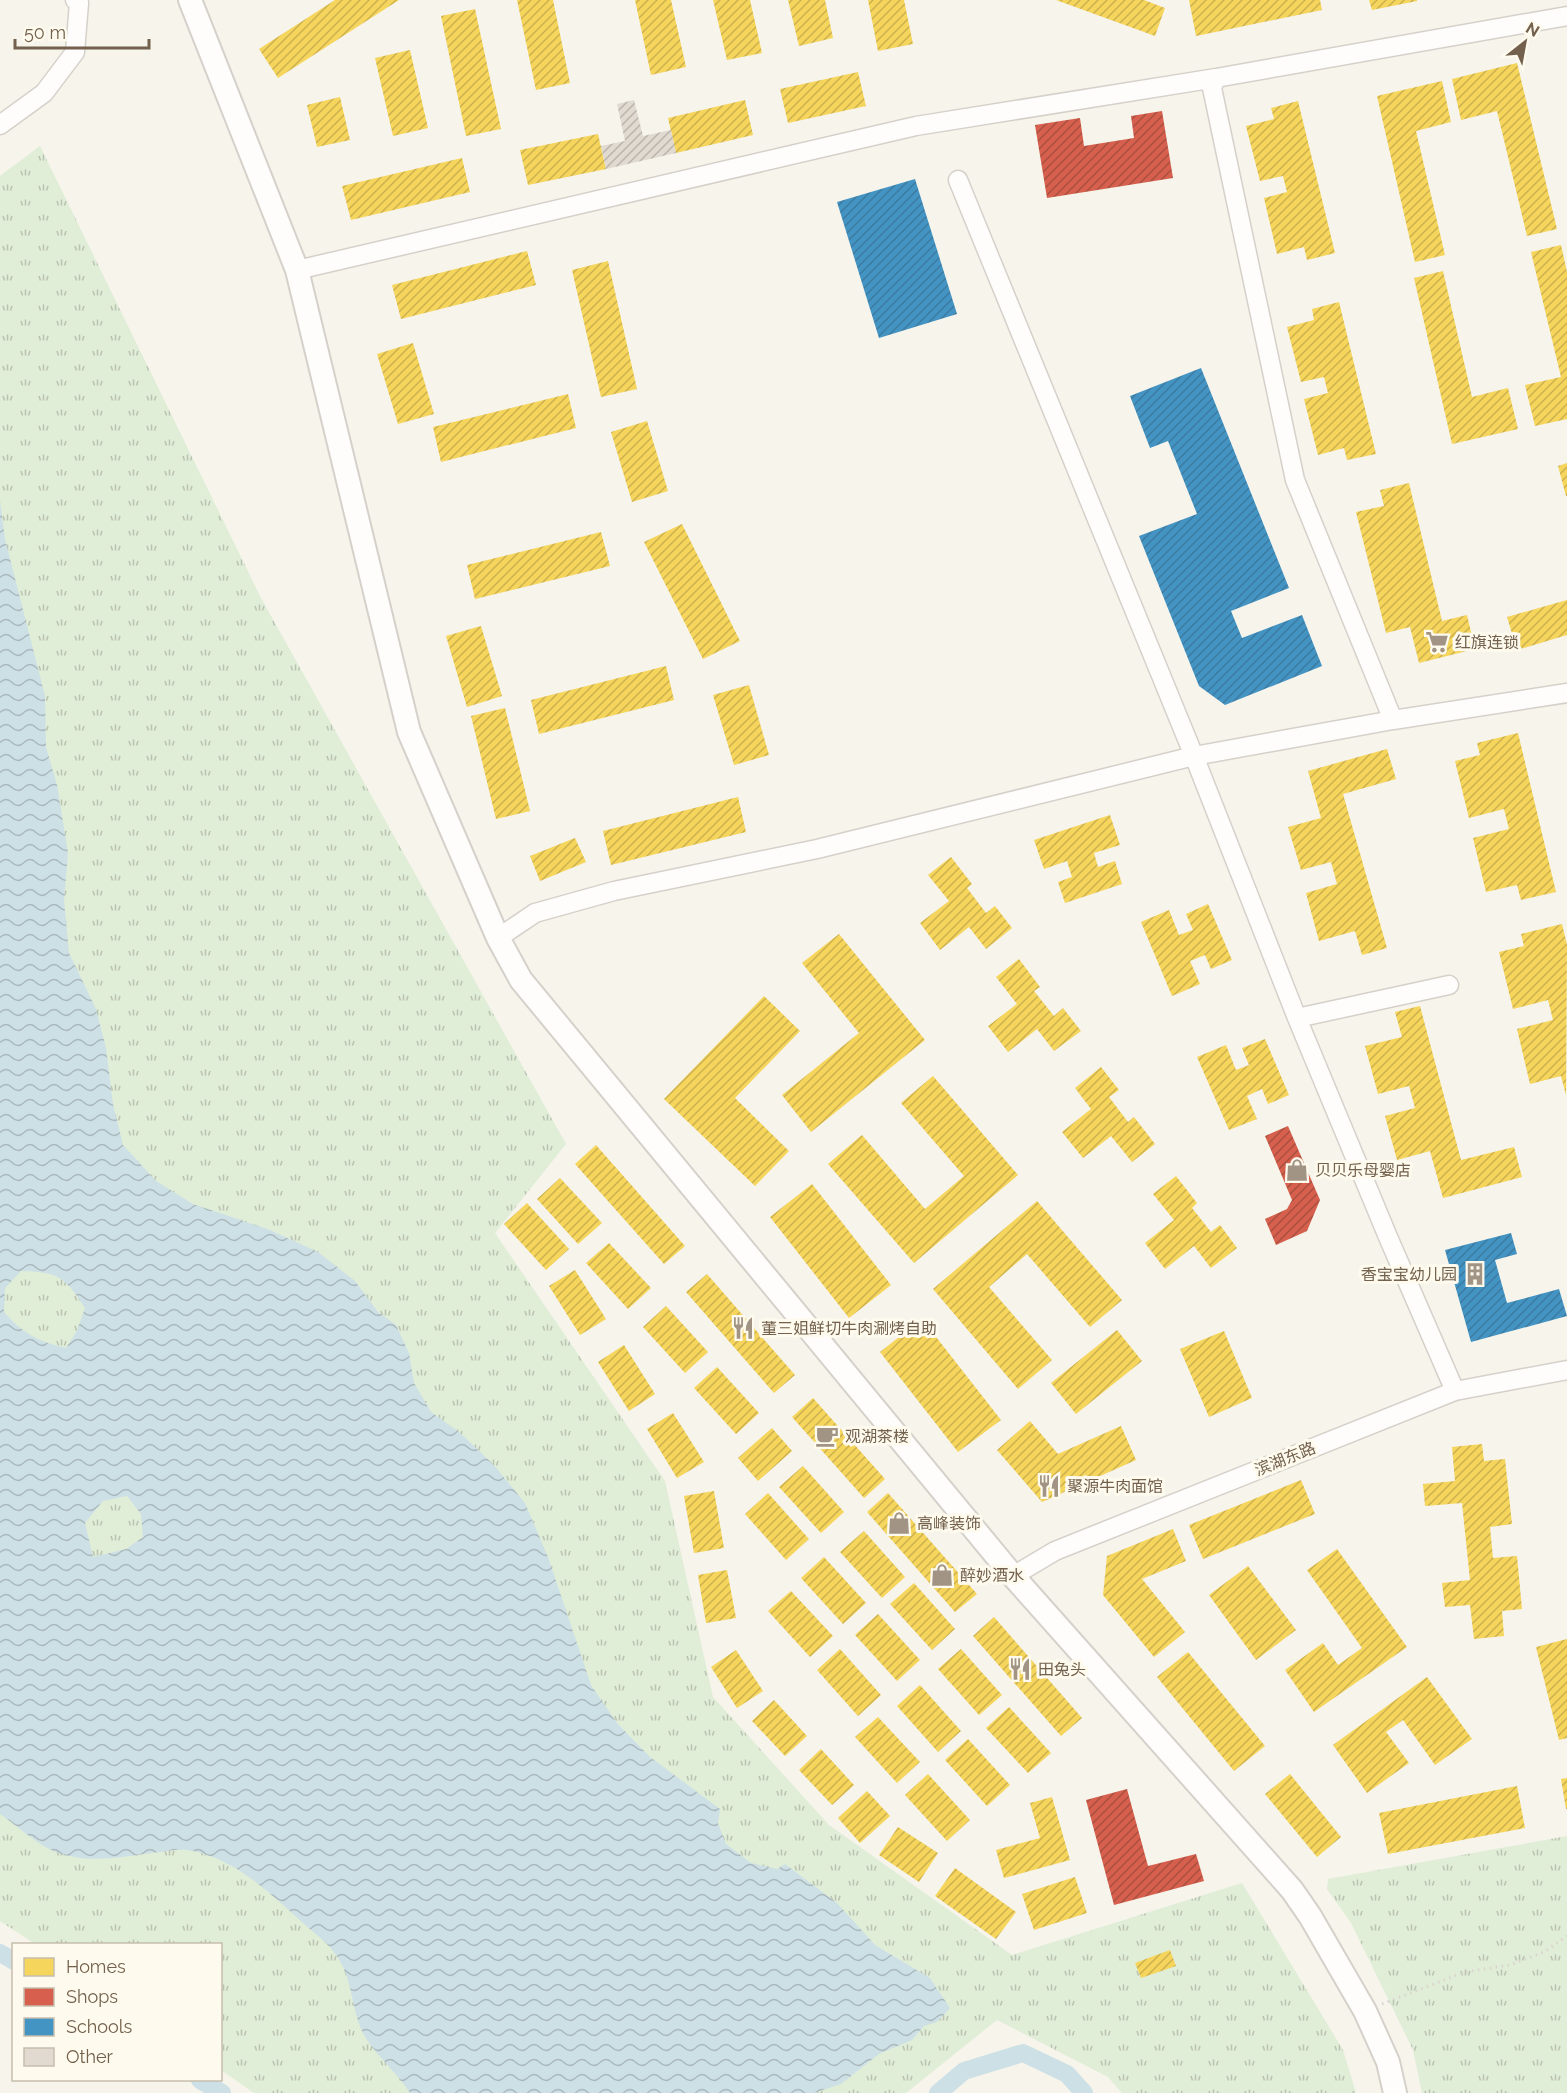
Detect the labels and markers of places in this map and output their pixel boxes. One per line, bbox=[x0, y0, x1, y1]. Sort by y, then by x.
supermarket icon: 红旗连锁 bbox=[1424, 629, 1450, 655]
place label: 红旗连锁 bbox=[1455, 633, 1519, 652]
shop icon: 贝贝乐母婴店 bbox=[1284, 1157, 1310, 1183]
place label: 贝贝乐母婴店 bbox=[1315, 1161, 1411, 1180]
building icon: 香宝宝幼儿园 bbox=[1462, 1261, 1488, 1287]
place label: 香宝宝幼儿园 bbox=[1361, 1265, 1457, 1284]
restaurant icon: 董三姐鲜切牛肉涮烤自助 bbox=[730, 1315, 756, 1341]
place label: 董三姐鲜切牛肉涮烤自助 bbox=[761, 1319, 937, 1338]
cafe icon: 观湖茶楼 bbox=[814, 1423, 840, 1449]
place label: 观湖茶楼 bbox=[845, 1427, 909, 1446]
restaurant icon: 聚源牛肉面馆 bbox=[1036, 1473, 1062, 1499]
place label: 聚源牛肉面馆 bbox=[1067, 1477, 1163, 1496]
shop icon: 高峰装饰 bbox=[886, 1510, 912, 1536]
place label: 高峰装饰 bbox=[917, 1514, 981, 1533]
shop icon: 醉妙酒水 bbox=[929, 1562, 955, 1588]
place label: 醉妙酒水 bbox=[960, 1566, 1024, 1585]
restaurant icon: 田兔头 bbox=[1007, 1656, 1033, 1682]
place label: 田兔头 bbox=[1038, 1660, 1086, 1679]

